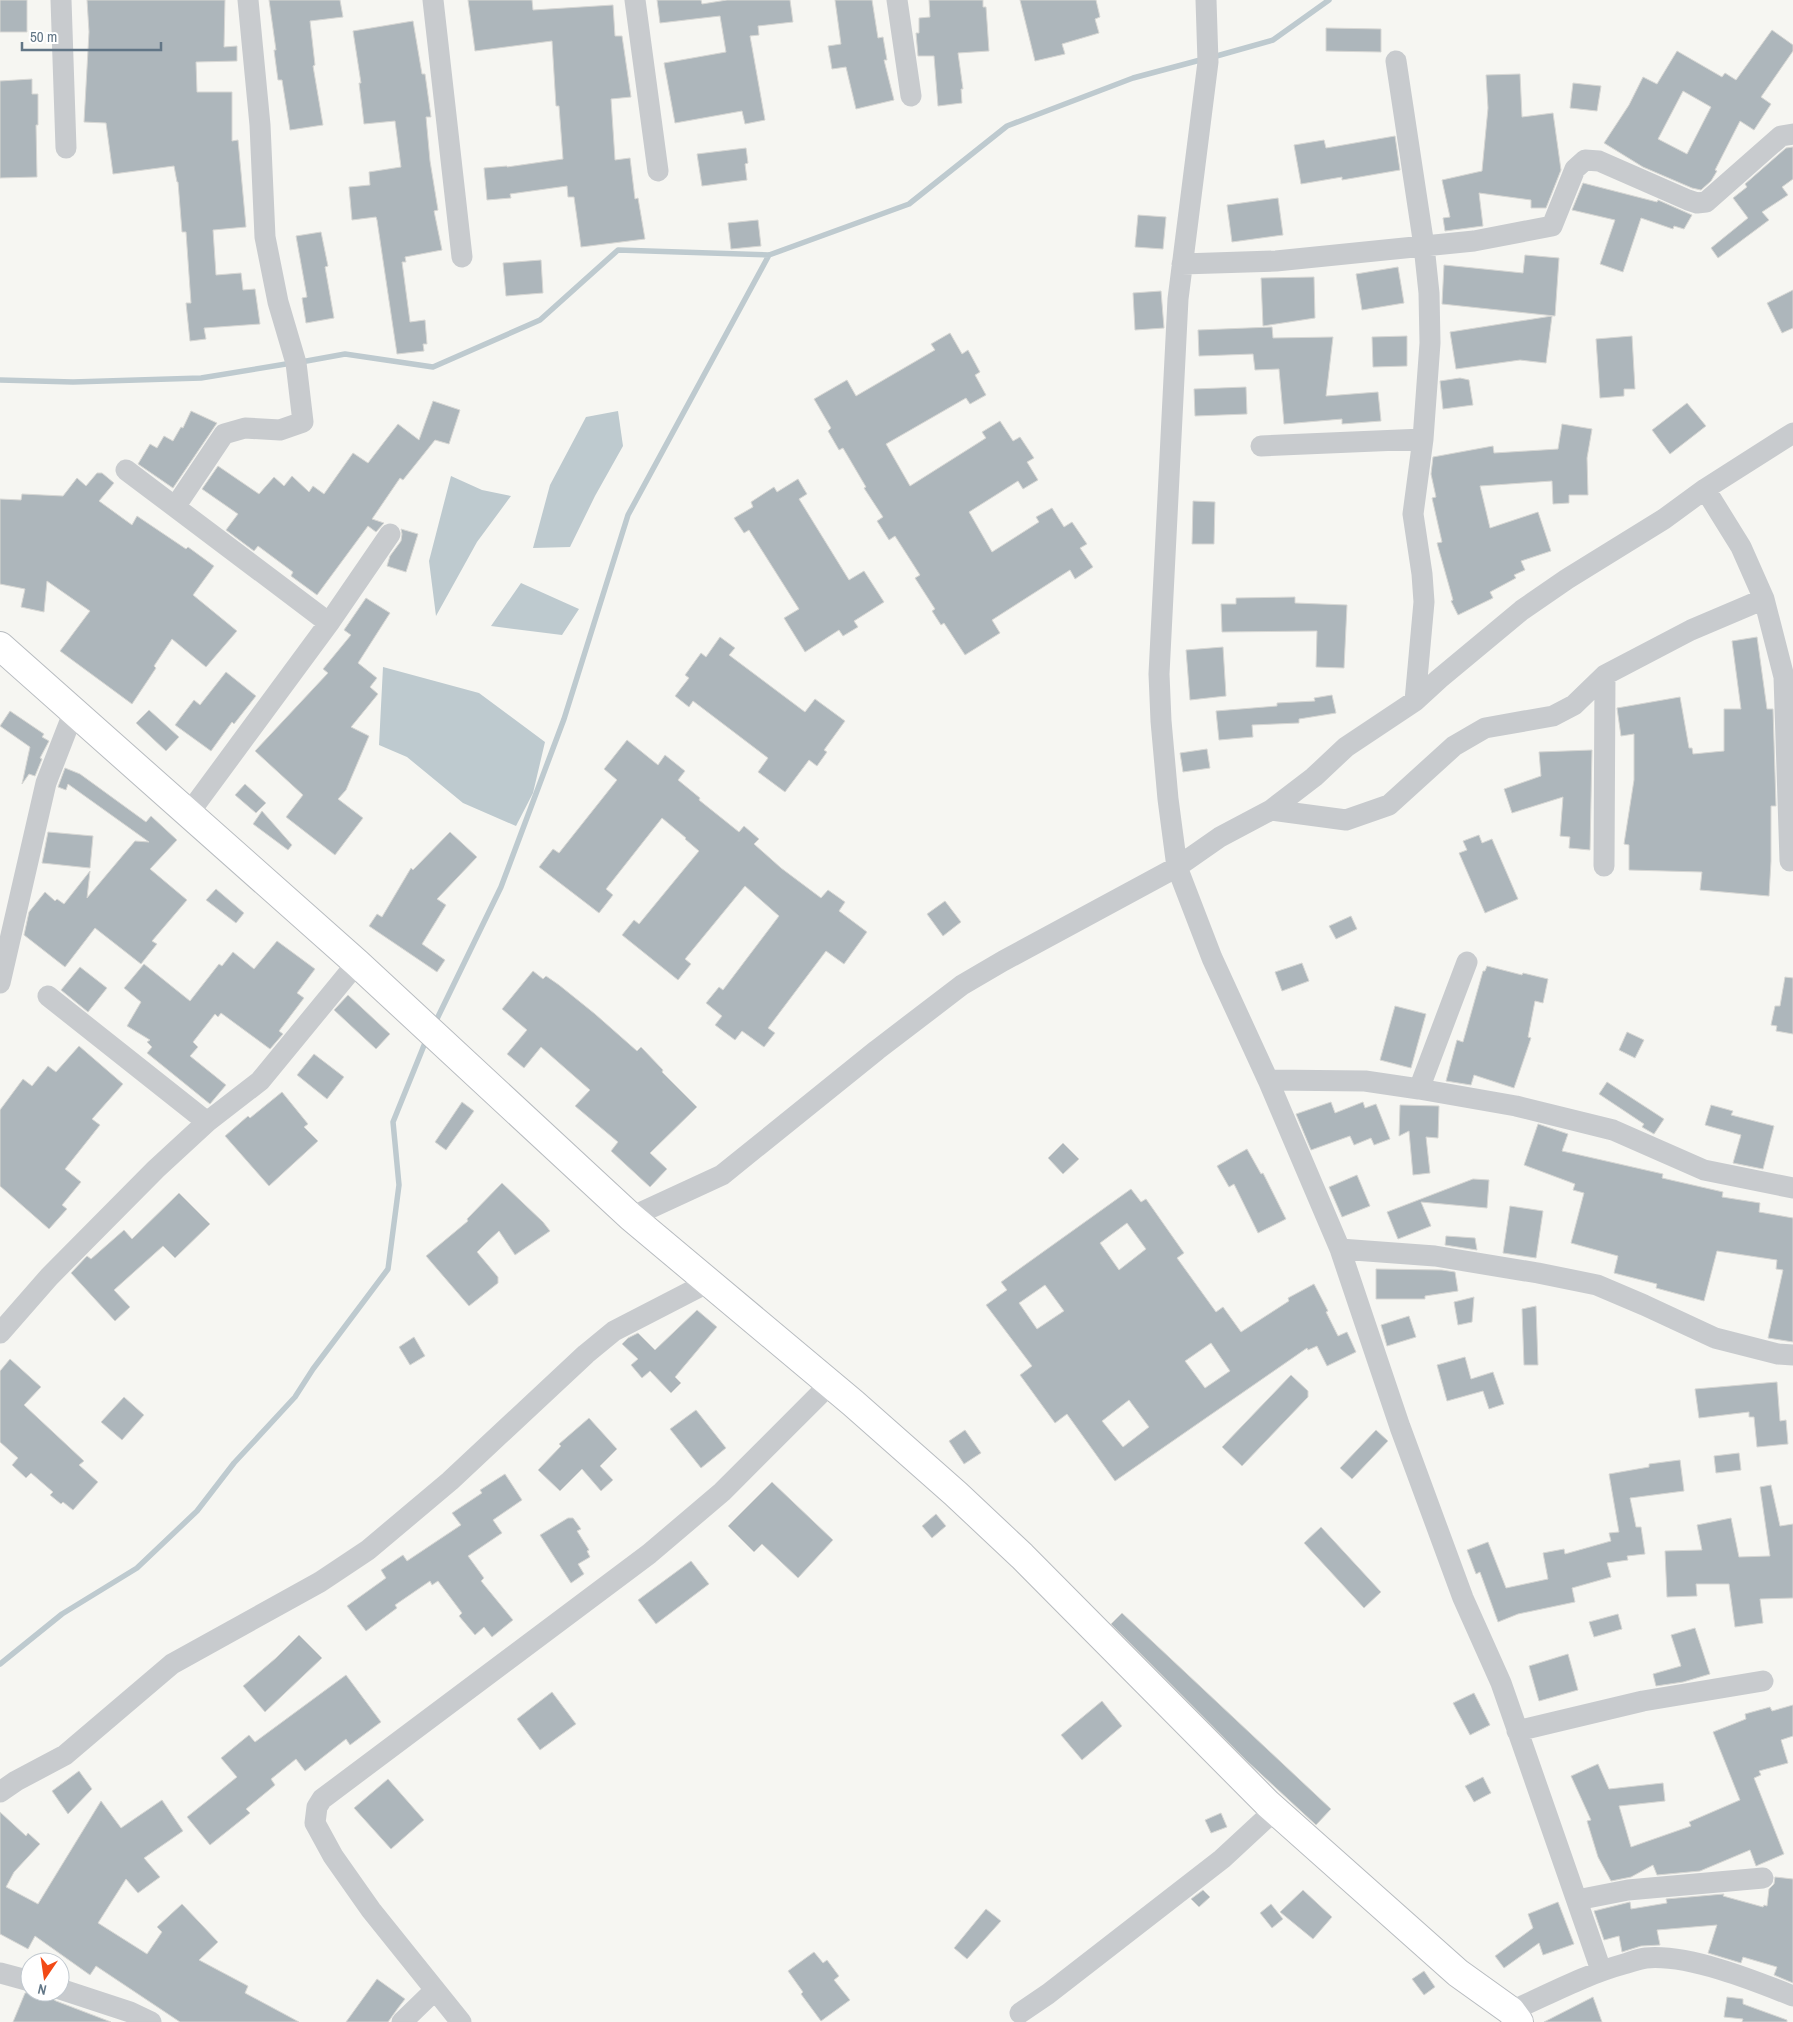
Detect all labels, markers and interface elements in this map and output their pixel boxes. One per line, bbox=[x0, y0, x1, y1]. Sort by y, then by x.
scale bar bbox=[22, 20, 161, 52]
text: 50 m bbox=[30, 26, 57, 47]
north arrow bbox=[20, 1952, 70, 2002]
text: N bbox=[36, 1980, 48, 1999]

